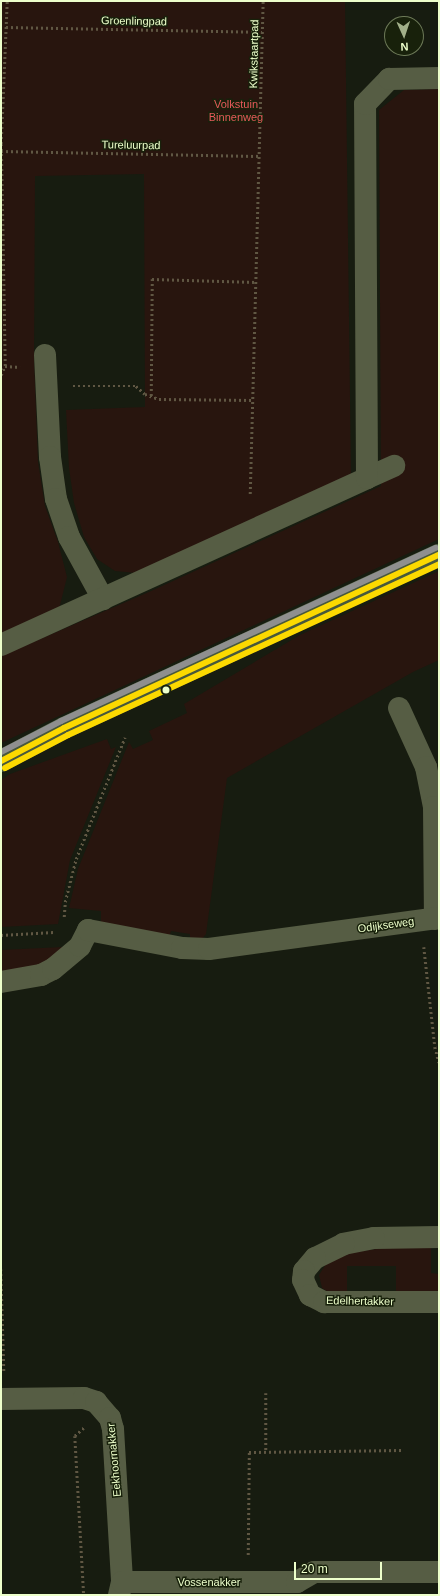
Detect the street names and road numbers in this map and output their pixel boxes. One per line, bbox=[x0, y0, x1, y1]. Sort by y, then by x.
street label: Groenlingpad bbox=[101, 14, 167, 28]
street label: Kwikstaartpad bbox=[247, 19, 261, 89]
street label: Tureluurpad bbox=[101, 138, 161, 152]
street label: Odijkseweg bbox=[357, 915, 415, 935]
street label: Edelhertakker bbox=[326, 1294, 394, 1308]
street label: Eekhoornakker bbox=[104, 1423, 124, 1497]
street label: Vossenakker bbox=[178, 1575, 240, 1589]

